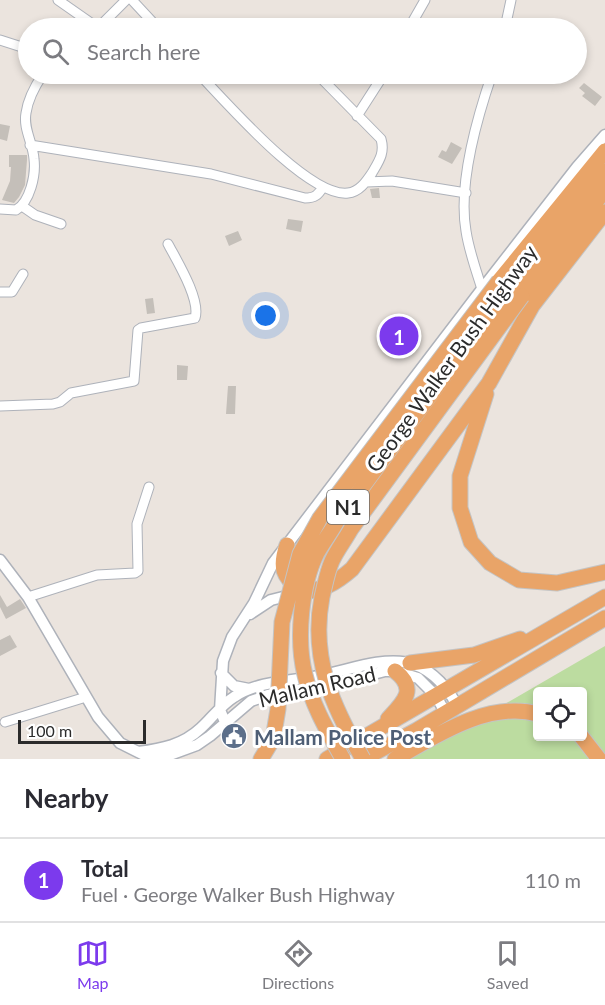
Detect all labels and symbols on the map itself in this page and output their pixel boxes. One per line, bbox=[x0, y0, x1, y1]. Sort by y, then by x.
street label: George Walker Bush Highway bbox=[360, 240, 542, 476]
your location bbox=[251, 301, 280, 330]
pin: 1 bbox=[380, 314, 418, 358]
road number: N1 bbox=[327, 490, 369, 524]
street label: Mallam Road bbox=[256, 660, 378, 712]
scale bar bbox=[18, 717, 146, 744]
public building icon: Mallam Police Post bbox=[219, 721, 249, 751]
place label: Mallam Police Post bbox=[254, 724, 431, 749]

